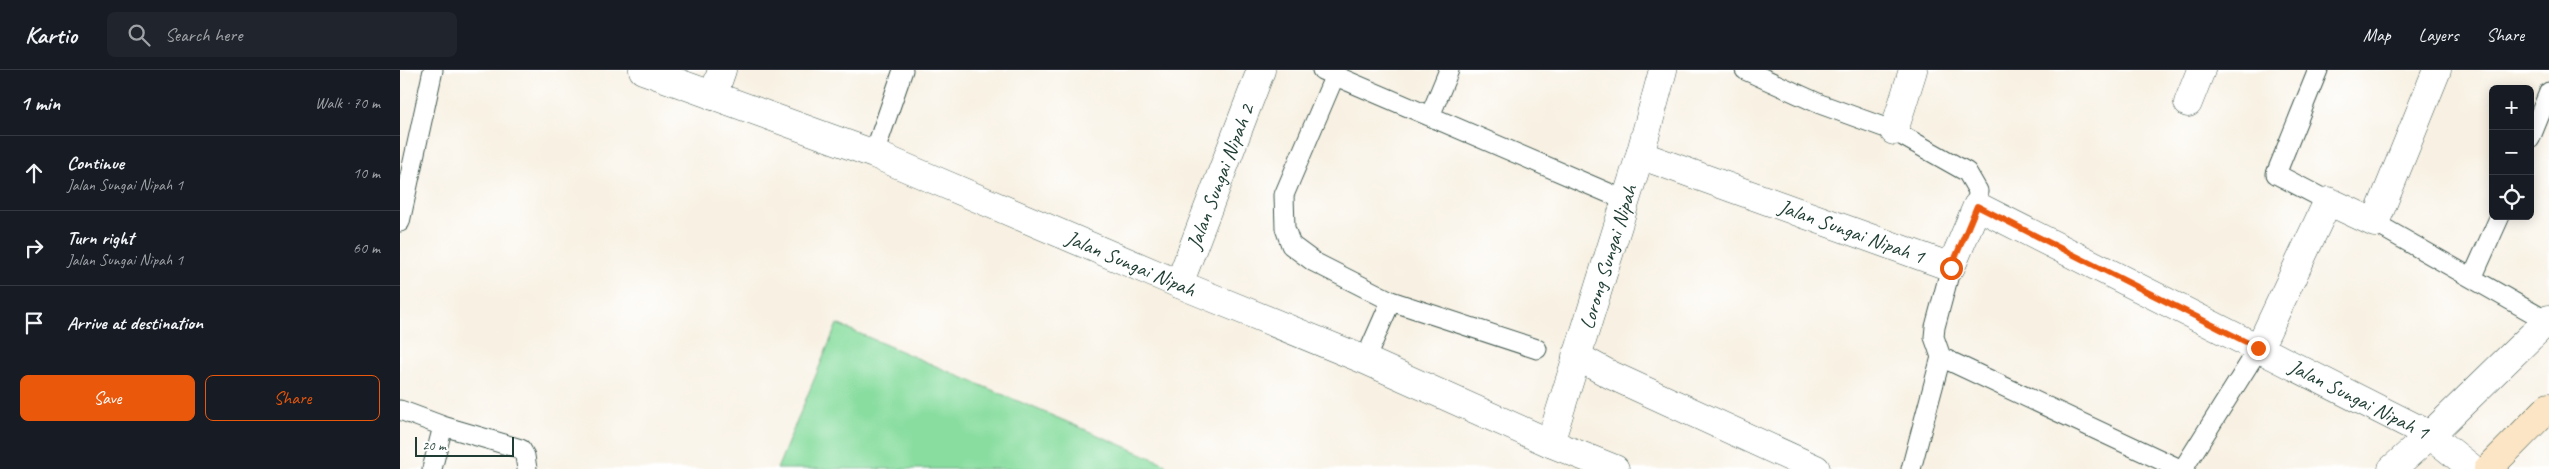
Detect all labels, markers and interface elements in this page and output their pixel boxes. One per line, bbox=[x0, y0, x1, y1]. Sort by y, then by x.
search box bbox=[107, 12, 457, 57]
text: Kartio bbox=[25, 20, 77, 50]
icon: search bbox=[125, 21, 153, 49]
text: Search here bbox=[165, 23, 242, 47]
text: Map bbox=[2363, 24, 2391, 46]
text: Layers bbox=[2419, 24, 2458, 46]
text: Share bbox=[2486, 24, 2524, 46]
map controls bbox=[2489, 85, 2534, 220]
button: + bbox=[2489, 85, 2534, 130]
text: 1 min bbox=[20, 90, 60, 116]
text: Walk · 70 m bbox=[315, 93, 380, 113]
street label: Jalan Sungai Nipah 2 bbox=[1180, 99, 1260, 254]
button: − bbox=[2489, 130, 2534, 175]
text: Continue bbox=[67, 151, 124, 175]
icon: ahead bbox=[20, 159, 48, 187]
text: 10 m bbox=[353, 163, 380, 183]
text: Jalan Sungai Nipah 1 bbox=[67, 175, 183, 195]
button: locate bbox=[2489, 175, 2534, 220]
street label: Lorong Sungai Nipah bbox=[1573, 180, 1643, 332]
street label: Jalan Sungai Nipah 1 bbox=[1774, 193, 1929, 270]
street label: Jalan Sungai Nipah bbox=[1061, 224, 1200, 303]
text: Turn right bbox=[67, 226, 134, 250]
icon: right bbox=[20, 234, 48, 262]
text: 60 m bbox=[353, 238, 380, 258]
text: Jalan Sungai Nipah 1 bbox=[67, 250, 183, 270]
route start bbox=[1940, 257, 1963, 280]
icon: arrive bbox=[20, 309, 48, 337]
text: Arrive at destination bbox=[67, 311, 203, 335]
route end bbox=[2247, 337, 2270, 360]
street label: Jalan Sungai Nipah 1 bbox=[2284, 353, 2435, 446]
button: Save bbox=[20, 375, 195, 421]
button: Share bbox=[205, 375, 380, 421]
scale bar bbox=[415, 434, 514, 457]
text: 20 m bbox=[422, 437, 446, 454]

